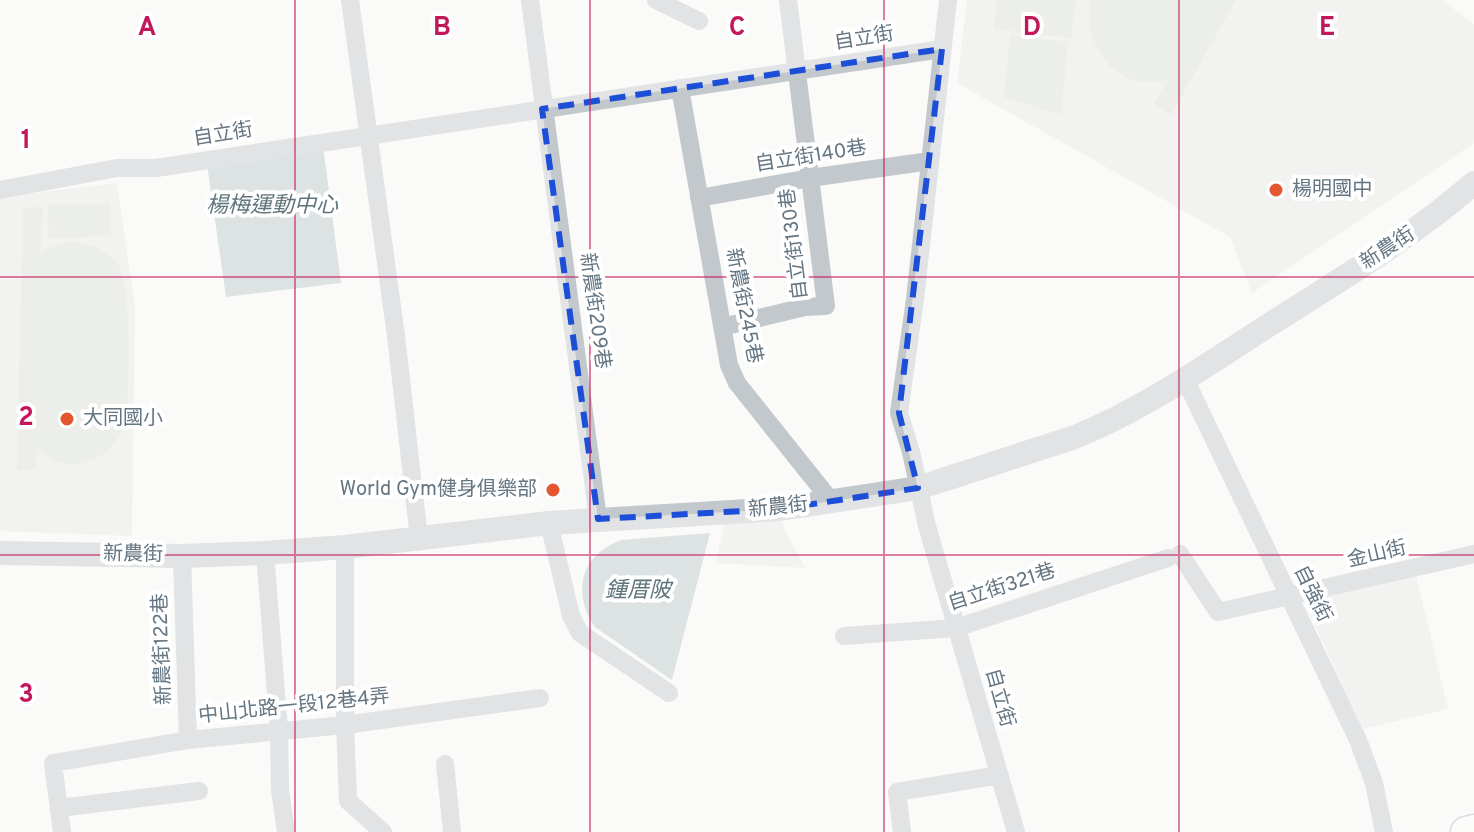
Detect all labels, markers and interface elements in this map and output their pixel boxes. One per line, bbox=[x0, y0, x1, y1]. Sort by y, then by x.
text: A bbox=[138, 12, 156, 45]
text: B bbox=[433, 12, 451, 45]
text: C bbox=[729, 12, 745, 45]
text: D bbox=[1023, 12, 1041, 45]
text: E bbox=[1319, 12, 1335, 45]
street label: 自立街 bbox=[832, 21, 896, 57]
street label: 自立街 bbox=[191, 117, 255, 153]
text: 1 bbox=[21, 125, 31, 158]
street label: 自立街140巷 bbox=[753, 135, 869, 179]
place label: 楊明國中 bbox=[1292, 177, 1372, 203]
marker: 楊明國中 bbox=[1267, 181, 1285, 199]
street label: 自立街130巷 bbox=[775, 187, 815, 301]
water label: 楊梅運動中心 bbox=[206, 193, 339, 220]
street label: 新農街 bbox=[1356, 222, 1420, 276]
street label: 新農街245巷 bbox=[719, 246, 767, 366]
street label: 新農街209巷 bbox=[573, 251, 615, 371]
text: 2 bbox=[18, 402, 34, 435]
place label: 大同國小 bbox=[83, 406, 163, 432]
marker: 大同國小 bbox=[58, 410, 76, 428]
place label: World Gym健身俱樂部 bbox=[340, 477, 537, 503]
marker: World Gym健身俱樂部 bbox=[544, 481, 562, 499]
street label: 新農街 bbox=[747, 492, 809, 524]
street label: 金山街 bbox=[1345, 536, 1409, 574]
street label: 新農街 bbox=[103, 541, 163, 569]
street label: 自立街321巷 bbox=[945, 558, 1059, 618]
street label: 自強街 bbox=[1287, 561, 1337, 627]
water label: 鍾厝陂 bbox=[605, 578, 674, 605]
street label: 新農街122巷 bbox=[148, 593, 178, 705]
street label: 自立街 bbox=[978, 666, 1020, 730]
text: 3 bbox=[18, 679, 34, 712]
street label: 中山北路一段12巷4弄 bbox=[197, 684, 391, 730]

